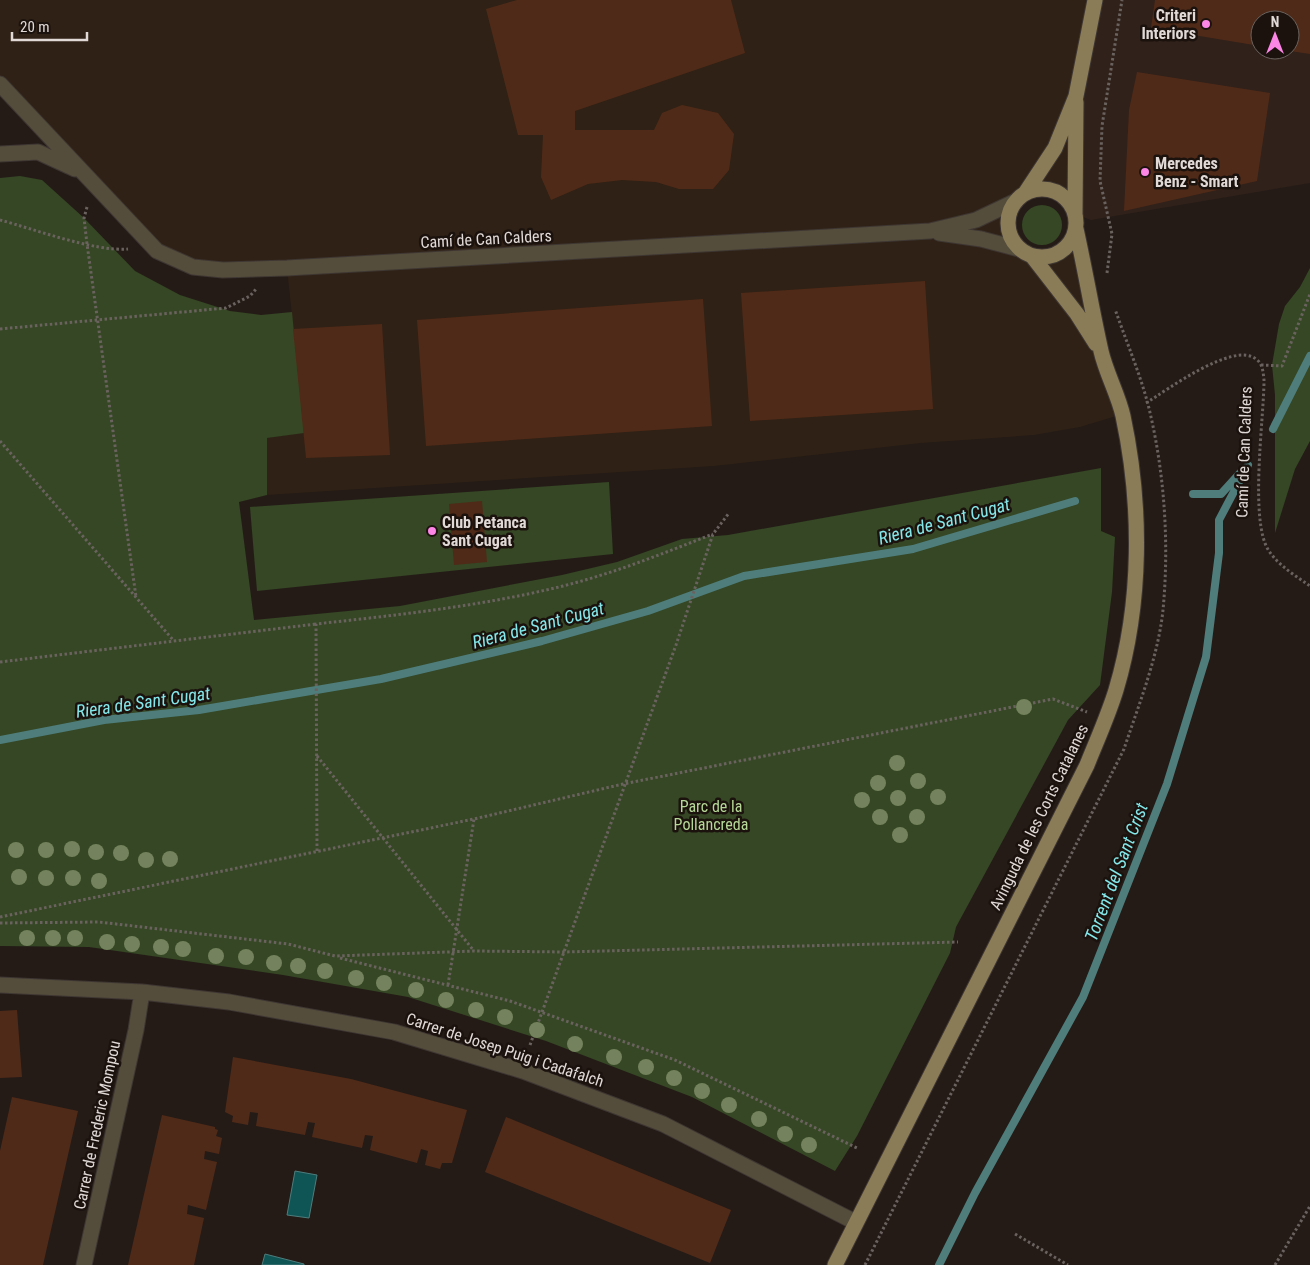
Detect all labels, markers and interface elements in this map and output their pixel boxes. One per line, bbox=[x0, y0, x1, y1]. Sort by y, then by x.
place label: Criteri Interiors bbox=[1141, 6, 1196, 43]
scale bar bbox=[12, 10, 88, 42]
north arrow bbox=[1250, 10, 1300, 60]
text: N bbox=[1271, 14, 1279, 30]
text: 20 m bbox=[20, 18, 50, 36]
marker: Criteri Interiors bbox=[1200, 18, 1212, 30]
place label: Mercedes Benz - Smart bbox=[1155, 154, 1239, 191]
marker: Mercedes Benz - Smart bbox=[1139, 166, 1151, 178]
street label: Camí de Can Calders bbox=[420, 226, 552, 252]
street label: Camí de Can Calders bbox=[1232, 386, 1256, 518]
water label: Riera de Sant Cugat bbox=[876, 493, 1013, 549]
place label: Club Petanca Sant Cugat bbox=[442, 513, 527, 550]
marker: Club Petanca Sant Cugat bbox=[426, 525, 438, 537]
water label: Riera de Sant Cugat bbox=[470, 597, 607, 653]
water label: Riera de Sant Cugat bbox=[74, 682, 212, 722]
street label: Avinguda de les Corts Catalanes bbox=[986, 721, 1092, 913]
park label: Parc de la Pollancreda bbox=[674, 797, 748, 834]
water label: Torrent del Sant Crist bbox=[1080, 799, 1152, 944]
street label: Carrer de Josep Puig i Cadafalch bbox=[404, 1009, 606, 1091]
street label: Carrer de Frederic Mompou bbox=[70, 1039, 124, 1211]

